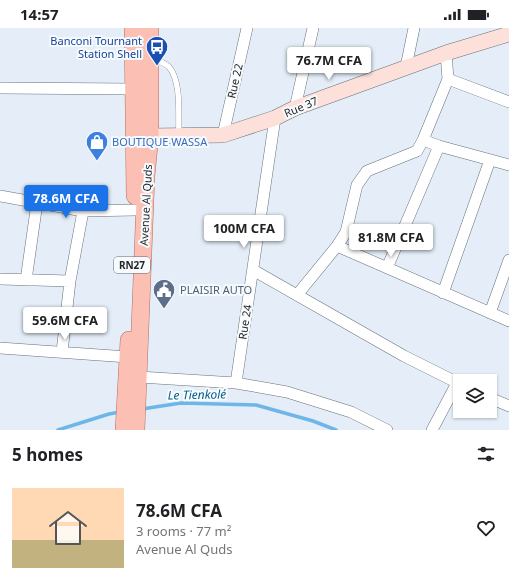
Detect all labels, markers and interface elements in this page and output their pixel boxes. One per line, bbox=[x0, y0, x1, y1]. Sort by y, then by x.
text: 14:57 bbox=[20, 4, 59, 24]
place label: Banconi Tournant Station Shell bbox=[50, 33, 142, 61]
bus stop icon: Banconi Tournant Station Shell bbox=[144, 34, 170, 67]
pin: 76.7M CFA bbox=[283, 47, 375, 81]
text: 76.7M CFA bbox=[296, 51, 362, 69]
street label: Rue 22 bbox=[223, 62, 246, 100]
street label: Rue 37 bbox=[282, 93, 320, 120]
shop icon: BOUTIQUE WASSA bbox=[84, 129, 110, 162]
place label: BOUTIQUE WASSA bbox=[112, 134, 208, 149]
street label: Avenue Al Quds bbox=[136, 164, 155, 246]
pin: 78.6M CFA bbox=[20, 185, 112, 219]
text: 78.6M CFA bbox=[33, 189, 99, 207]
pin: 100M CFA bbox=[203, 215, 285, 249]
text: 100M CFA bbox=[213, 219, 275, 237]
pin: 81.8M CFA bbox=[345, 224, 437, 258]
text: 81.8M CFA bbox=[358, 228, 424, 246]
road number: RN27 bbox=[114, 257, 150, 273]
public building icon: PLAISIR AUTO bbox=[151, 277, 177, 310]
place label: PLAISIR AUTO bbox=[180, 282, 252, 297]
street label: Rue 24 bbox=[234, 303, 255, 341]
pin: 59.6M CFA bbox=[19, 307, 111, 341]
text: 59.6M CFA bbox=[32, 311, 98, 329]
map controls bbox=[453, 374, 497, 418]
button: layers bbox=[453, 374, 497, 418]
water label: Le Tienkolé bbox=[168, 385, 226, 404]
text: 5 homes bbox=[12, 443, 83, 466]
icon: filters bbox=[475, 443, 497, 465]
text: 78.6M CFA bbox=[136, 499, 222, 522]
icon: home bbox=[44, 504, 92, 552]
icon: heart bbox=[475, 517, 497, 539]
text: 3 rooms · 77 m² bbox=[136, 522, 231, 540]
text: Avenue Al Quds bbox=[136, 540, 232, 558]

